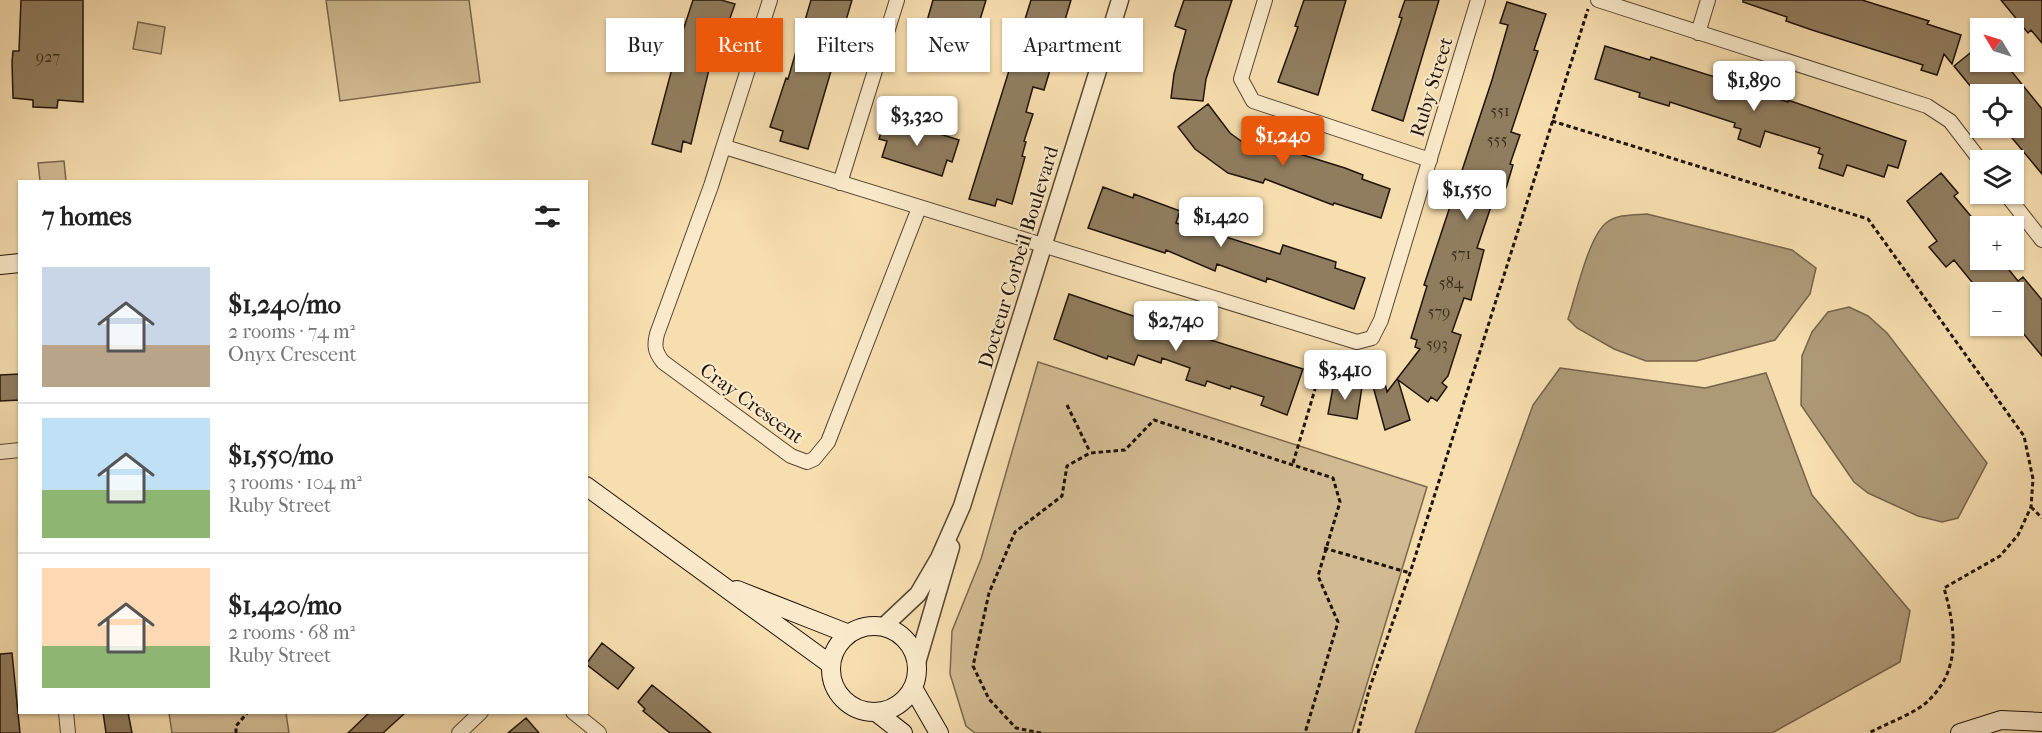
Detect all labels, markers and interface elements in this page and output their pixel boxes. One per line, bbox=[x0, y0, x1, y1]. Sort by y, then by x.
chip: Buy bbox=[606, 18, 684, 72]
chip: Rent bbox=[696, 18, 783, 72]
chip: Filters bbox=[795, 18, 895, 72]
chip: New bbox=[907, 18, 990, 72]
chip: Apartment bbox=[1002, 18, 1143, 72]
north arrow bbox=[1970, 18, 2024, 72]
map controls bbox=[1970, 18, 2024, 336]
street label: Ruby Street bbox=[1405, 35, 1458, 140]
house number: 927 bbox=[36, 47, 60, 66]
pin: $1,890 bbox=[1705, 61, 1803, 112]
text: $1,890 bbox=[1727, 69, 1781, 92]
button: locate bbox=[1970, 84, 2024, 138]
pin: $3,320 bbox=[868, 96, 966, 147]
house number: 551 bbox=[1490, 101, 1510, 120]
text: $3,320 bbox=[891, 104, 943, 127]
pin: $1,240 bbox=[1234, 116, 1332, 167]
text: $1,240 bbox=[1255, 124, 1311, 147]
house number: 555 bbox=[1487, 130, 1507, 149]
street label: Docteur Corbeil Boulevard bbox=[974, 142, 1064, 371]
button: layers bbox=[1970, 150, 2024, 204]
pin: $1,550 bbox=[1418, 170, 1516, 221]
text: $1,550 bbox=[1442, 178, 1492, 201]
pin: $1,420 bbox=[1172, 197, 1270, 248]
icon: filters bbox=[531, 200, 564, 233]
text: 7 homes bbox=[42, 201, 132, 232]
text: $1,420 bbox=[1193, 205, 1249, 228]
button: + bbox=[1970, 216, 2024, 270]
house number: 571 bbox=[1451, 244, 1471, 263]
house number: 584 bbox=[1439, 273, 1464, 292]
button: − bbox=[1970, 282, 2024, 336]
text: $1,240/mo bbox=[228, 289, 341, 320]
icon: home bbox=[90, 291, 162, 363]
pin: $2,740 bbox=[1127, 301, 1225, 352]
house number: 579 bbox=[1427, 302, 1451, 321]
text: $2,740 bbox=[1148, 309, 1204, 332]
text: 2 rooms · 74 m² bbox=[228, 320, 355, 343]
house number: 593 bbox=[1426, 334, 1448, 353]
text: Onyx Crescent bbox=[228, 343, 357, 366]
pin: $3,410 bbox=[1296, 350, 1394, 401]
street label: Cray Crescent bbox=[696, 358, 808, 449]
text: $3,410 bbox=[1318, 358, 1372, 381]
text: $1,550/mo bbox=[228, 440, 334, 471]
icon: home bbox=[90, 442, 162, 514]
text: 3 rooms · 104 m² bbox=[228, 471, 362, 494]
text: Ruby Street bbox=[228, 494, 331, 517]
text: $1,420/mo bbox=[228, 590, 342, 621]
icon: home bbox=[90, 592, 162, 664]
text: 2 rooms · 68 m² bbox=[228, 621, 355, 644]
text: Ruby Street bbox=[228, 644, 331, 667]

